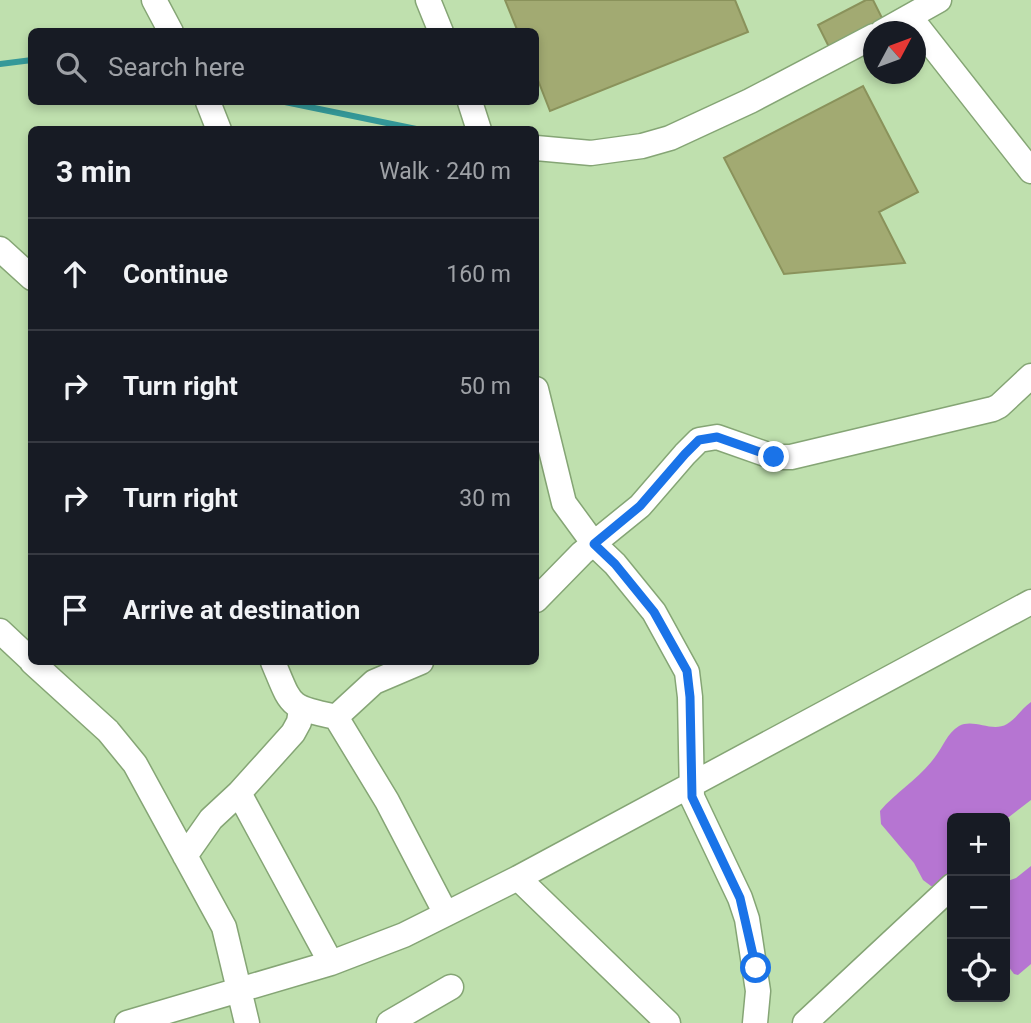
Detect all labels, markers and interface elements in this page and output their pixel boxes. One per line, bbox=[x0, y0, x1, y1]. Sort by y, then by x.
north arrow bbox=[863, 21, 926, 84]
search box bbox=[28, 28, 539, 105]
icon: search bbox=[52, 48, 90, 86]
text: Search here bbox=[108, 52, 245, 82]
text: 3 min bbox=[56, 154, 131, 189]
text: Walk · 240 m bbox=[379, 158, 511, 185]
icon: ahead bbox=[56, 255, 94, 293]
text: Continue bbox=[123, 259, 228, 289]
text: 160 m bbox=[446, 261, 511, 288]
icon: right bbox=[56, 367, 94, 405]
text: Turn right bbox=[123, 371, 238, 401]
text: 50 m bbox=[459, 373, 511, 400]
route end bbox=[758, 441, 789, 472]
icon: right bbox=[56, 479, 94, 517]
text: Turn right bbox=[123, 483, 238, 513]
text: 30 m bbox=[459, 485, 511, 512]
icon: arrive bbox=[56, 591, 94, 629]
text: Arrive at destination bbox=[123, 595, 360, 625]
map controls bbox=[947, 813, 1010, 1002]
button: + bbox=[947, 813, 1010, 876]
button: − bbox=[947, 876, 1010, 939]
button: locate bbox=[947, 939, 1010, 1002]
route start bbox=[740, 952, 771, 983]

